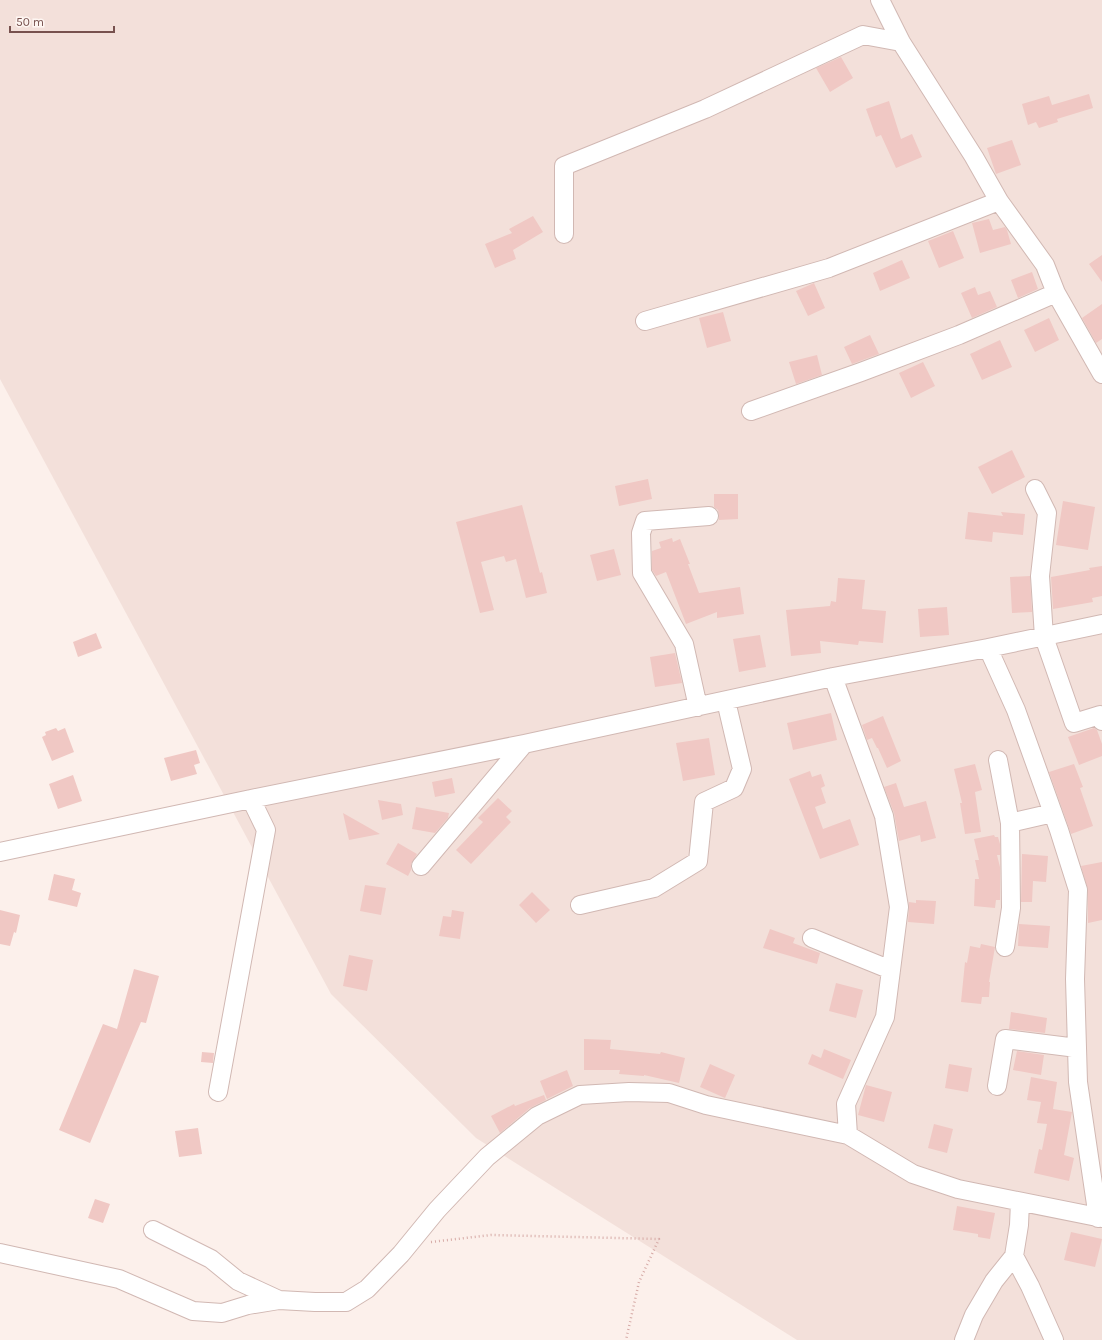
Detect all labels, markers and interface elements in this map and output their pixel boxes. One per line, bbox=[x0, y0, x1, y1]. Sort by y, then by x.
scale bar bbox=[10, 8, 114, 34]
text: 50 m bbox=[16, 15, 44, 29]

